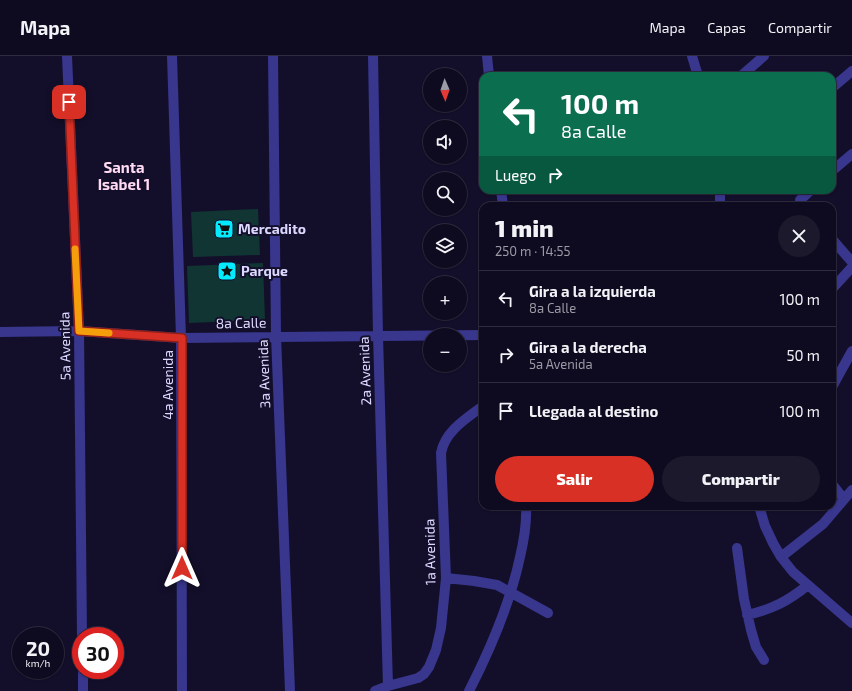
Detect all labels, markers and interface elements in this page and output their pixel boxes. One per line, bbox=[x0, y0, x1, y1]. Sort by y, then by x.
text: Mapa bbox=[20, 16, 70, 39]
text: Mapa bbox=[650, 19, 685, 36]
text: Capas bbox=[707, 19, 746, 36]
text: Compartir bbox=[768, 19, 832, 36]
north arrow bbox=[423, 68, 467, 112]
map controls bbox=[423, 68, 467, 372]
pin bbox=[52, 85, 86, 119]
text: 100 m bbox=[561, 86, 639, 120]
icon: left bbox=[495, 88, 547, 140]
icon: arrive bbox=[58, 91, 80, 113]
button: sound bbox=[423, 120, 467, 164]
text: 8a Calle bbox=[561, 120, 626, 142]
district label: Santa Isabel 1 bbox=[98, 158, 150, 193]
icon: right bbox=[544, 164, 566, 186]
text: Luego bbox=[495, 166, 536, 184]
button: search bbox=[423, 172, 467, 216]
text: 1 min bbox=[495, 213, 554, 242]
button: close bbox=[778, 215, 820, 257]
supermarket icon: Mercadito bbox=[213, 218, 235, 240]
place label: Mercadito bbox=[238, 220, 306, 237]
button: layers bbox=[423, 224, 467, 268]
text: 250 m · 14:55 bbox=[495, 243, 570, 259]
place icon: Parque bbox=[216, 260, 238, 282]
place label: Parque bbox=[241, 262, 288, 279]
button: + bbox=[423, 276, 467, 320]
text: Gira a la izquierda bbox=[529, 282, 656, 300]
icon: left bbox=[495, 288, 517, 310]
text: 100 m bbox=[779, 290, 820, 308]
text: 8a Calle bbox=[529, 300, 576, 316]
street label: 5a Avenida bbox=[55, 312, 74, 380]
street label: 8a Calle bbox=[215, 314, 267, 331]
button: − bbox=[423, 328, 467, 372]
street label: 2a Avenida bbox=[355, 336, 374, 406]
text: Gira a la derecha bbox=[529, 338, 647, 356]
street label: 3a Avenida bbox=[254, 339, 273, 409]
icon: right bbox=[495, 344, 517, 366]
text: 50 m bbox=[786, 346, 820, 364]
street label: 4a Avenida bbox=[159, 350, 176, 420]
text: 5a Avenida bbox=[529, 356, 593, 372]
icon: arrive bbox=[495, 400, 517, 422]
text: Llegada al destino bbox=[529, 402, 658, 420]
text: 100 m bbox=[779, 402, 820, 420]
button: Salir bbox=[495, 456, 654, 502]
button: Compartir bbox=[662, 456, 820, 502]
street label: 1a Avenida bbox=[420, 519, 439, 585]
position arrow bbox=[161, 547, 203, 589]
speed limit sign: 30 bbox=[72, 627, 124, 679]
text: 20 bbox=[26, 636, 50, 660]
text: km/h bbox=[26, 657, 50, 669]

